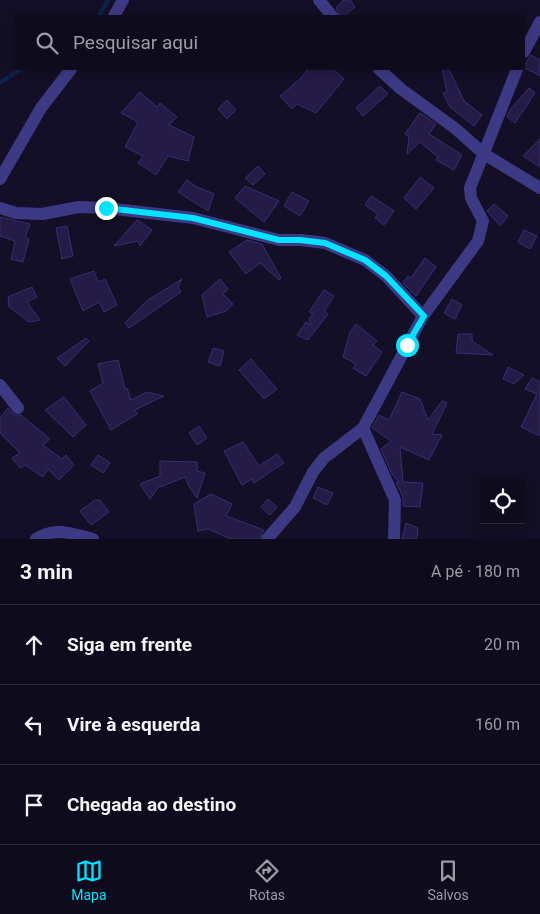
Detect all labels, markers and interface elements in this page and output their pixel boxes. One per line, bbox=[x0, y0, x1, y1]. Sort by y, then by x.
search box bbox=[15, 15, 525, 70]
icon: search bbox=[33, 29, 61, 57]
text: Pesquisar aqui bbox=[73, 31, 198, 54]
route end bbox=[95, 197, 118, 220]
route start bbox=[396, 334, 419, 357]
map controls bbox=[480, 479, 525, 524]
button: locate bbox=[480, 479, 525, 524]
text: 3 min bbox=[20, 560, 73, 584]
text: A pé · 180 m bbox=[431, 562, 520, 581]
icon: ahead bbox=[20, 631, 48, 659]
text: Siga em frente bbox=[67, 633, 192, 656]
text: 20 m bbox=[484, 635, 520, 654]
icon: left bbox=[20, 711, 48, 739]
text: Vire à esquerda bbox=[67, 713, 200, 736]
text: 160 m bbox=[475, 715, 520, 734]
icon: arrive bbox=[20, 791, 48, 819]
text: Chegada ao destino bbox=[67, 793, 236, 816]
tab: Mapa bbox=[71, 857, 107, 903]
tab: Rotas bbox=[249, 857, 285, 903]
tab: Salvos bbox=[428, 857, 469, 903]

